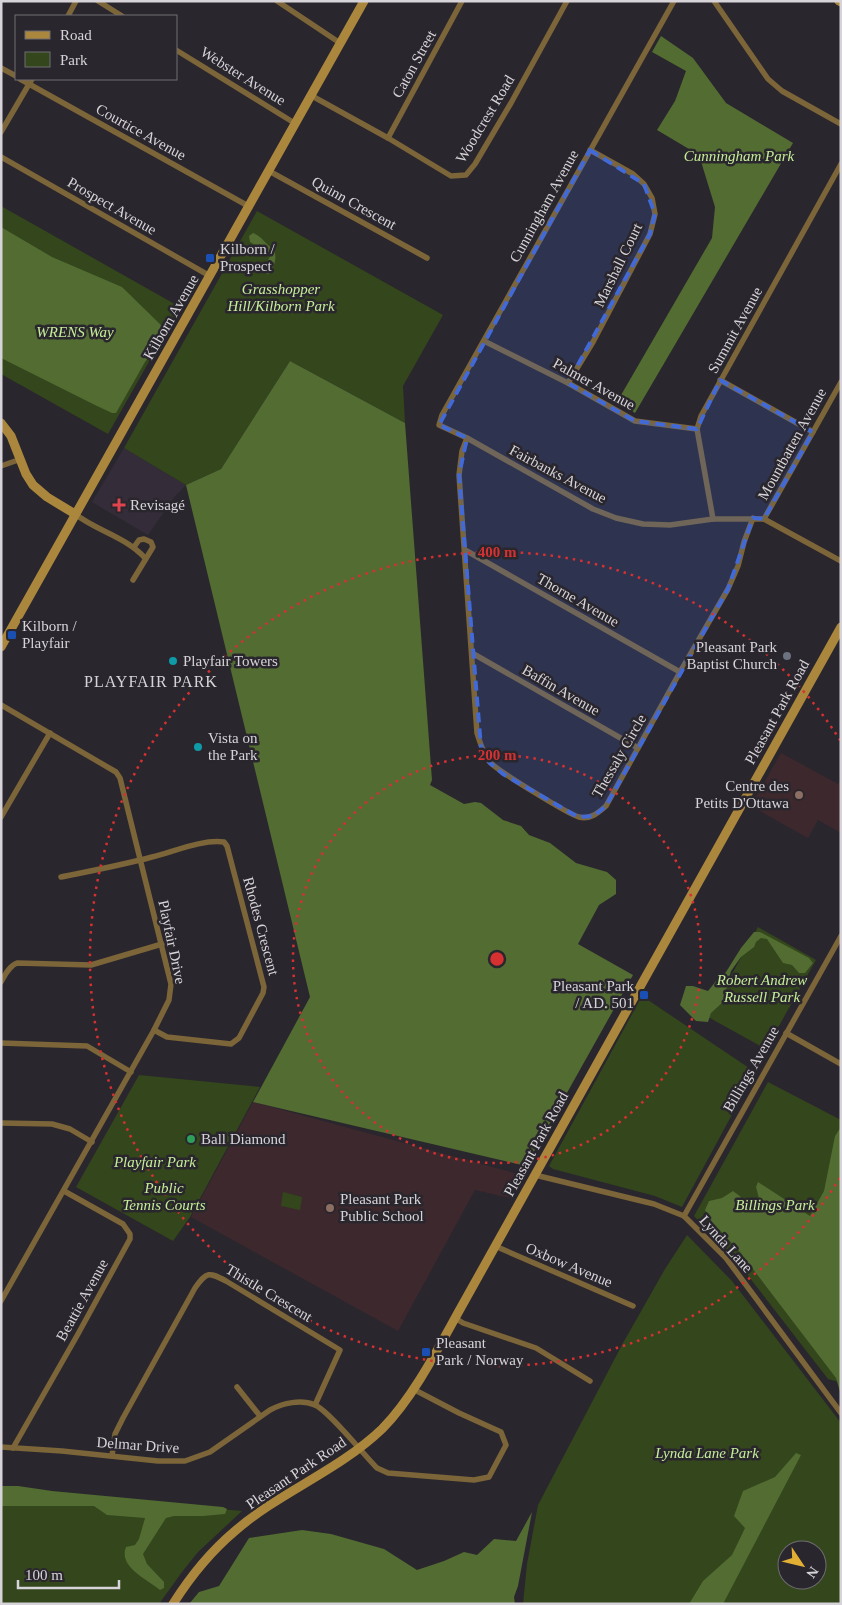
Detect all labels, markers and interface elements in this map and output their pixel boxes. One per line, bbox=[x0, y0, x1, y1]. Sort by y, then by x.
legend bbox=[15, 15, 178, 80]
text: Road bbox=[60, 27, 92, 43]
street label: Caton Street bbox=[389, 27, 439, 100]
street label: Webster Avenue bbox=[198, 43, 289, 109]
text: Park bbox=[60, 52, 88, 68]
street label: Woodcrest Road bbox=[453, 72, 518, 166]
street label: Courtice Avenue bbox=[93, 101, 189, 163]
street label: Cunningham Avenue bbox=[506, 147, 582, 265]
park label: Cunningham Park bbox=[684, 148, 795, 164]
street label: Quinn Crescent bbox=[309, 173, 400, 233]
street label: Prospect Avenue bbox=[65, 174, 160, 238]
street label: Marshall Court bbox=[591, 220, 646, 310]
place label: Kilborn / Prospect bbox=[220, 241, 275, 274]
marker: Kilborn / Prospect bbox=[204, 252, 216, 264]
street label: Kilborn Avenue bbox=[140, 272, 202, 362]
park label: Grasshopper Hill/Kilborn Park bbox=[226, 281, 335, 314]
street label: Summit Avenue bbox=[705, 284, 765, 376]
park label: WRENS Way bbox=[36, 324, 114, 340]
street label: Palmer Avenue bbox=[550, 355, 638, 413]
street label: Mountbatten Avenue bbox=[755, 385, 829, 503]
street label: Fairbanks Avenue bbox=[507, 442, 610, 506]
place label: Revisagé bbox=[130, 497, 185, 513]
marker: Revisagé bbox=[112, 498, 126, 512]
text: 400 m bbox=[478, 544, 517, 560]
street label: Thorne Avenue bbox=[534, 570, 622, 630]
place label: Kilborn / Playfair bbox=[22, 618, 77, 651]
marker: Kilborn / Playfair bbox=[6, 629, 18, 641]
place label: Pleasant Park Baptist Church bbox=[687, 639, 777, 672]
marker: Pleasant Park Baptist Church bbox=[781, 650, 793, 662]
place label: Playfair Towers bbox=[183, 653, 278, 669]
marker: Playfair Towers bbox=[167, 655, 179, 667]
street label: Pleasant Park Road bbox=[742, 657, 813, 767]
street label: Baffin Avenue bbox=[520, 661, 603, 719]
district label: PLAYFAIR PARK bbox=[84, 673, 218, 690]
street label: Thessaly Circle bbox=[589, 711, 650, 801]
place label: Vista on the Park bbox=[208, 730, 258, 763]
marker: Vista on the Park bbox=[192, 741, 204, 753]
text: 200 m bbox=[478, 747, 517, 763]
place label: Centre des Petits D'Ottawa bbox=[695, 778, 789, 811]
marker: Centre des Petits D'Ottawa bbox=[793, 789, 805, 801]
street label: Rhodes Crescent bbox=[240, 875, 282, 978]
street label: Playfair Drive bbox=[155, 899, 189, 986]
centre of rings bbox=[488, 950, 506, 968]
park label: Robert Andrew Russell Park bbox=[716, 972, 807, 1005]
place label: Pleasant Park / AD. 501 bbox=[553, 978, 634, 1011]
marker: Pleasant Park / AD. 501 bbox=[638, 989, 650, 1001]
street label: Billings Avenue bbox=[720, 1023, 782, 1115]
street label: Pleasant Park Road bbox=[501, 1089, 572, 1199]
place label: Ball Diamond bbox=[201, 1131, 286, 1147]
marker: Ball Diamond bbox=[185, 1133, 197, 1145]
park label: Playfair Park bbox=[113, 1154, 196, 1170]
park label: Public Tennis Courts bbox=[122, 1180, 206, 1213]
place label: Pleasant Park Public School bbox=[340, 1191, 424, 1224]
park label: Billings Park bbox=[735, 1197, 815, 1213]
marker: Pleasant Park Public School bbox=[324, 1202, 336, 1214]
street label: Lynda Lane bbox=[696, 1212, 756, 1276]
street label: Oxbow Avenue bbox=[523, 1240, 615, 1291]
street label: Beattie Avenue bbox=[53, 1256, 111, 1344]
street label: Thistle Crescent bbox=[223, 1261, 316, 1325]
place label: Pleasant Park / Norway bbox=[436, 1335, 524, 1368]
marker: Pleasant Park / Norway bbox=[420, 1346, 432, 1358]
street label: Pleasant Park Road bbox=[243, 1433, 349, 1512]
street label: Delmar Drive bbox=[96, 1434, 180, 1456]
park label: Lynda Lane Park bbox=[654, 1445, 759, 1461]
north arrow bbox=[777, 1540, 827, 1590]
scale bar bbox=[18, 1558, 119, 1590]
text: N bbox=[803, 1564, 821, 1581]
text: 100 m bbox=[25, 1567, 63, 1583]

